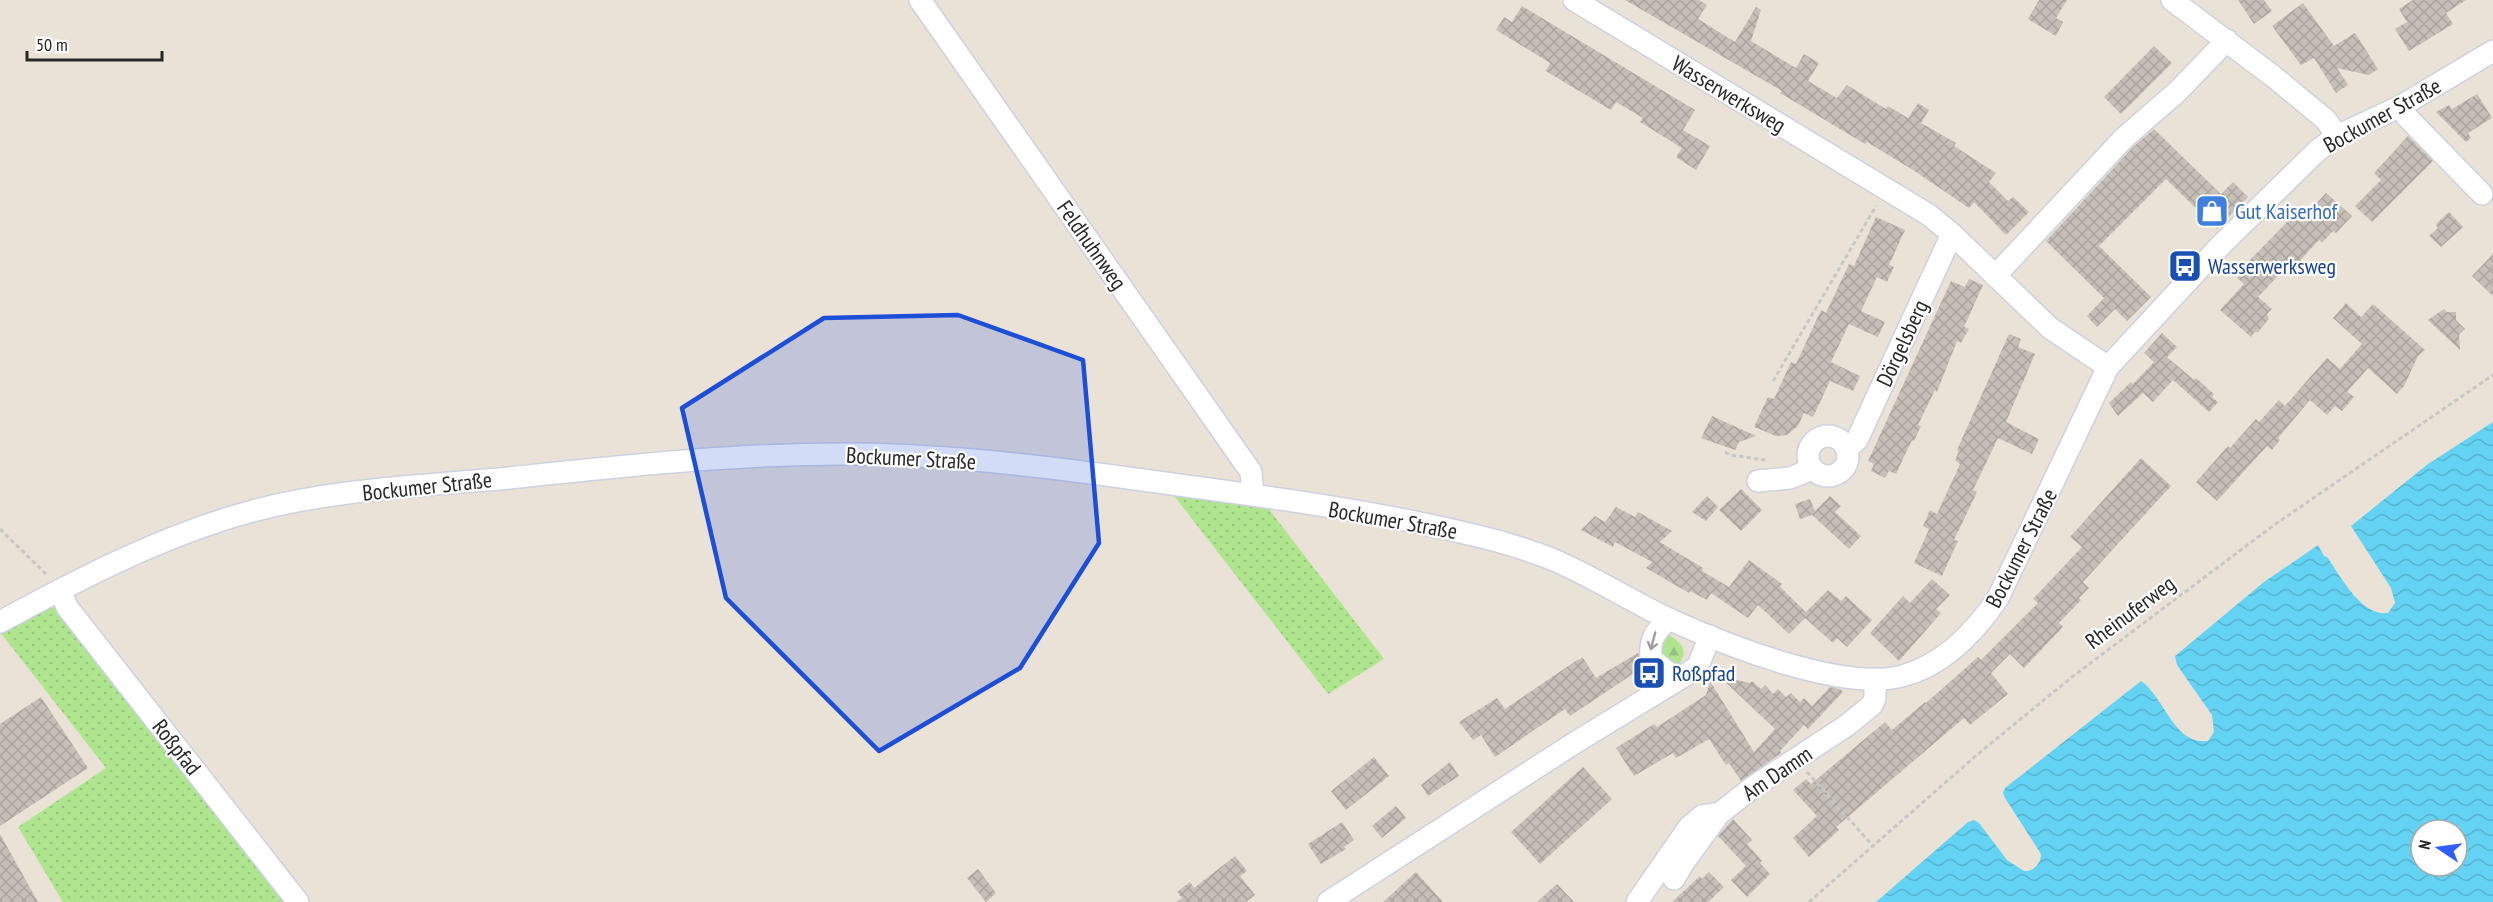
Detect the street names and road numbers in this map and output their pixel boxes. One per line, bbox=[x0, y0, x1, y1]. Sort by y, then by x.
street label: Wasserwerksweg bbox=[1667, 49, 1791, 139]
street label: Bockumer Straße bbox=[2318, 71, 2446, 159]
street label: Feldhuhnweg bbox=[1051, 195, 1133, 295]
street label: Dörgelsberg bbox=[1870, 295, 1934, 391]
street label: Bockumer Straße bbox=[845, 441, 977, 475]
street label: Bockumer Straße bbox=[361, 465, 493, 507]
street label: Bockumer Straße bbox=[1979, 484, 2063, 612]
street label: Bockumer Straße bbox=[1327, 495, 1459, 545]
street label: Rheinuferweg bbox=[2080, 569, 2180, 655]
street label: Roßpfad bbox=[146, 713, 208, 781]
street label: Am Damm bbox=[1737, 739, 1817, 807]

